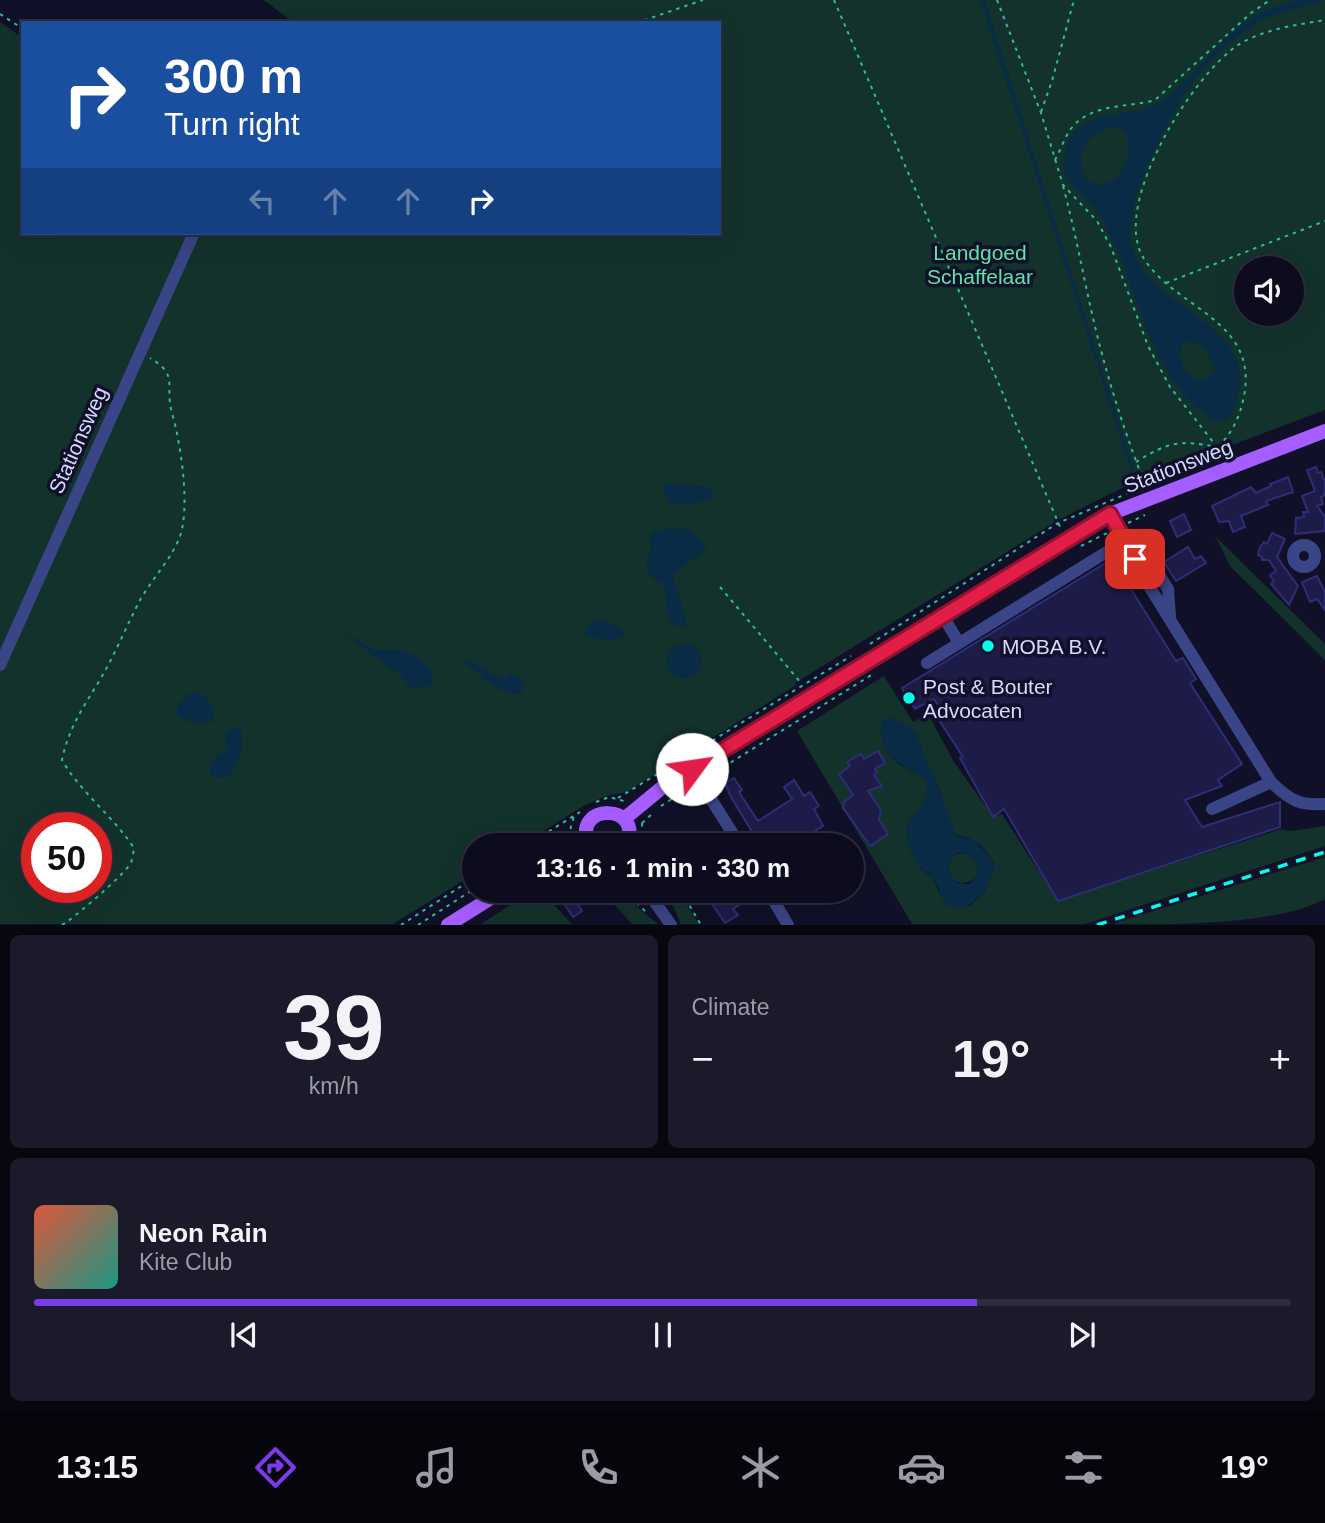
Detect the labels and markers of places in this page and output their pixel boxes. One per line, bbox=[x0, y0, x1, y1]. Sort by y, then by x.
pin bbox=[1105, 529, 1165, 589]
place label: MOBA B.V. bbox=[1002, 635, 1106, 658]
marker: MOBA B.V. bbox=[980, 638, 996, 654]
place label: Post & Bouter Advocaten bbox=[923, 675, 1053, 722]
marker: Post & Bouter Advocaten bbox=[901, 690, 917, 706]

